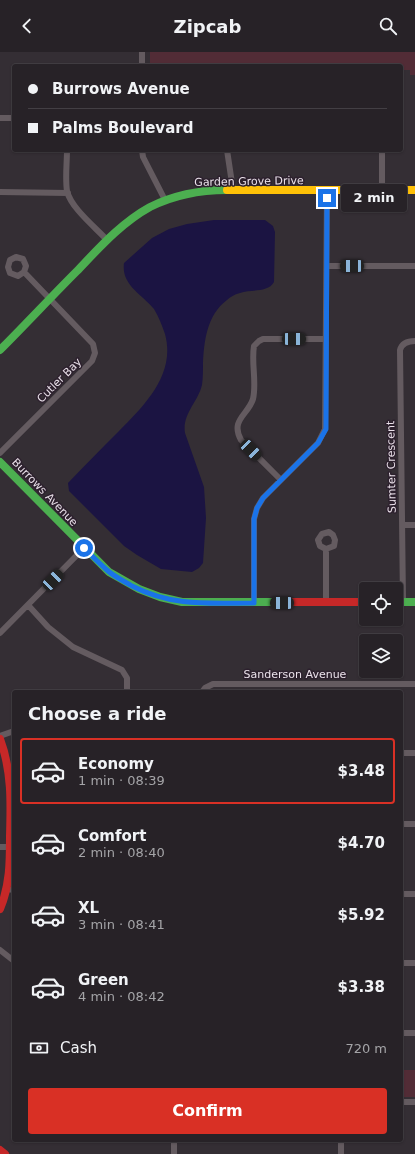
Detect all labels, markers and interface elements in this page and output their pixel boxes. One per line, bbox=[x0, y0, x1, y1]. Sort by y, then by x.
icon: back bbox=[16, 15, 38, 37]
icon: search bbox=[377, 15, 399, 37]
text: Zipcab bbox=[174, 16, 241, 37]
text: Burrows Avenue bbox=[52, 80, 190, 98]
text: Palms Boulevard bbox=[52, 119, 193, 137]
street label: Garden Grove Drive bbox=[194, 174, 304, 189]
callout: 2 min bbox=[341, 184, 407, 212]
route end bbox=[318, 189, 336, 207]
text: 2 min bbox=[354, 190, 394, 205]
car bbox=[340, 260, 364, 272]
car bbox=[282, 333, 306, 345]
street label: Cutler Bay bbox=[34, 355, 85, 405]
street label: Sumter Crescent bbox=[384, 420, 399, 513]
car bbox=[238, 437, 264, 463]
street label: Burrows Avenue bbox=[9, 456, 80, 529]
route start bbox=[75, 539, 93, 557]
car bbox=[40, 567, 66, 593]
map controls bbox=[359, 582, 403, 678]
button: locate bbox=[359, 582, 403, 626]
car bbox=[270, 597, 294, 609]
button: layers bbox=[359, 634, 403, 678]
street label: Sanderson Avenue bbox=[244, 668, 347, 681]
text: Choose a ride bbox=[28, 703, 167, 724]
icon: car bbox=[30, 753, 66, 789]
text: Economy bbox=[78, 755, 154, 773]
text: $3.48 bbox=[338, 762, 385, 780]
text: 1 min · 08:39 bbox=[78, 773, 165, 788]
icon: car bbox=[30, 825, 66, 861]
text: Comfort bbox=[78, 827, 146, 845]
text: $4.70 bbox=[338, 834, 385, 852]
text: 2 min · 08:40 bbox=[78, 845, 165, 860]
icon: car bbox=[30, 897, 66, 933]
text: XL bbox=[78, 899, 99, 917]
text: $5.92 bbox=[338, 906, 385, 924]
text: 3 min · 08:41 bbox=[78, 917, 165, 932]
icon: car bbox=[30, 969, 66, 1005]
text: Green bbox=[78, 971, 129, 989]
text: $3.38 bbox=[338, 978, 385, 996]
text: 4 min · 08:42 bbox=[78, 989, 165, 1004]
icon: cash bbox=[28, 1037, 50, 1059]
text: Cash bbox=[60, 1039, 97, 1057]
text: 720 m bbox=[345, 1041, 387, 1056]
button: Confirm bbox=[28, 1088, 387, 1134]

